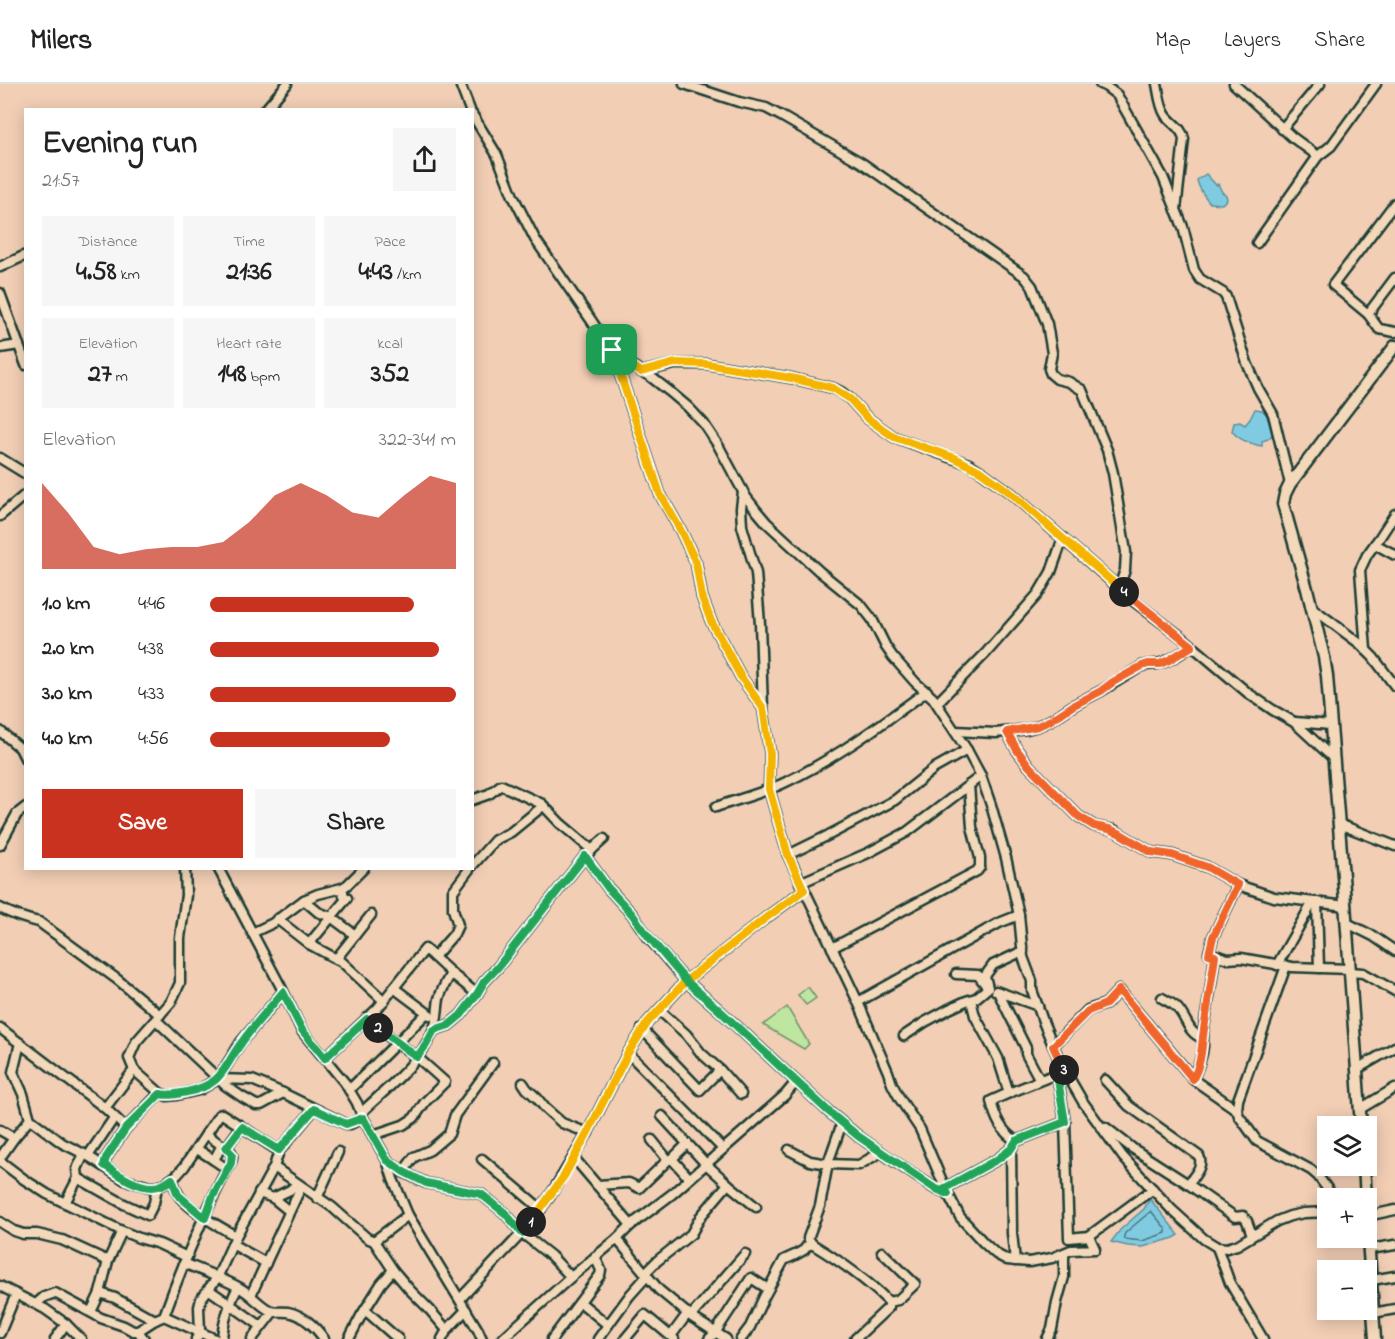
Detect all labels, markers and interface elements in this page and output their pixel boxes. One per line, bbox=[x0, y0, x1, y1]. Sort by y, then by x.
text: Milers bbox=[30, 21, 92, 62]
text: Map bbox=[1155, 26, 1191, 56]
text: Layers bbox=[1224, 26, 1281, 56]
text: Share bbox=[1314, 26, 1365, 56]
text: Evening run bbox=[42, 120, 197, 168]
button: share bbox=[393, 128, 456, 191]
text: 21:57 bbox=[42, 167, 80, 196]
text: Distance bbox=[79, 230, 137, 254]
text: Time bbox=[233, 230, 265, 254]
text: Pace bbox=[374, 230, 406, 254]
text: 4.58 bbox=[76, 254, 117, 292]
text: 21:36 bbox=[226, 254, 272, 292]
text: 4:43 bbox=[359, 254, 393, 292]
text: km bbox=[117, 263, 140, 287]
text: /km bbox=[393, 263, 421, 287]
pin bbox=[586, 324, 637, 375]
text: Elevation bbox=[79, 332, 137, 356]
text: Heart rate bbox=[216, 332, 282, 356]
text: kcal bbox=[377, 332, 403, 356]
icon: arrive bbox=[595, 333, 628, 366]
text: 27 bbox=[88, 356, 112, 394]
text: 148 bbox=[218, 356, 247, 394]
text: 352 bbox=[371, 356, 409, 394]
text: m bbox=[112, 365, 128, 389]
text: bpm bbox=[247, 365, 280, 389]
text: Elevation bbox=[42, 426, 116, 455]
text: 322–341 m bbox=[379, 426, 456, 455]
pin: 4 bbox=[1109, 577, 1139, 607]
text: 4 bbox=[1121, 580, 1127, 604]
text: 1.0 km bbox=[42, 590, 90, 619]
text: 4:46 bbox=[138, 590, 165, 619]
text: 2.0 km bbox=[42, 635, 94, 664]
text: 4:38 bbox=[138, 635, 164, 664]
text: 3.0 km bbox=[42, 680, 92, 709]
text: 4:33 bbox=[138, 680, 164, 709]
text: 4.0 km bbox=[42, 725, 92, 754]
text: 4:56 bbox=[138, 725, 168, 754]
button: Save bbox=[42, 789, 243, 858]
button: Share bbox=[255, 789, 456, 858]
pin: 2 bbox=[363, 1013, 393, 1043]
text: 2 bbox=[374, 1016, 382, 1040]
pin: 3 bbox=[1049, 1055, 1079, 1085]
text: 3 bbox=[1061, 1058, 1067, 1082]
map controls bbox=[1317, 1116, 1377, 1320]
button: layers bbox=[1317, 1116, 1377, 1176]
button: + bbox=[1317, 1188, 1377, 1248]
pin: 1 bbox=[516, 1207, 546, 1237]
text: 1 bbox=[528, 1210, 534, 1234]
button: − bbox=[1317, 1260, 1377, 1320]

